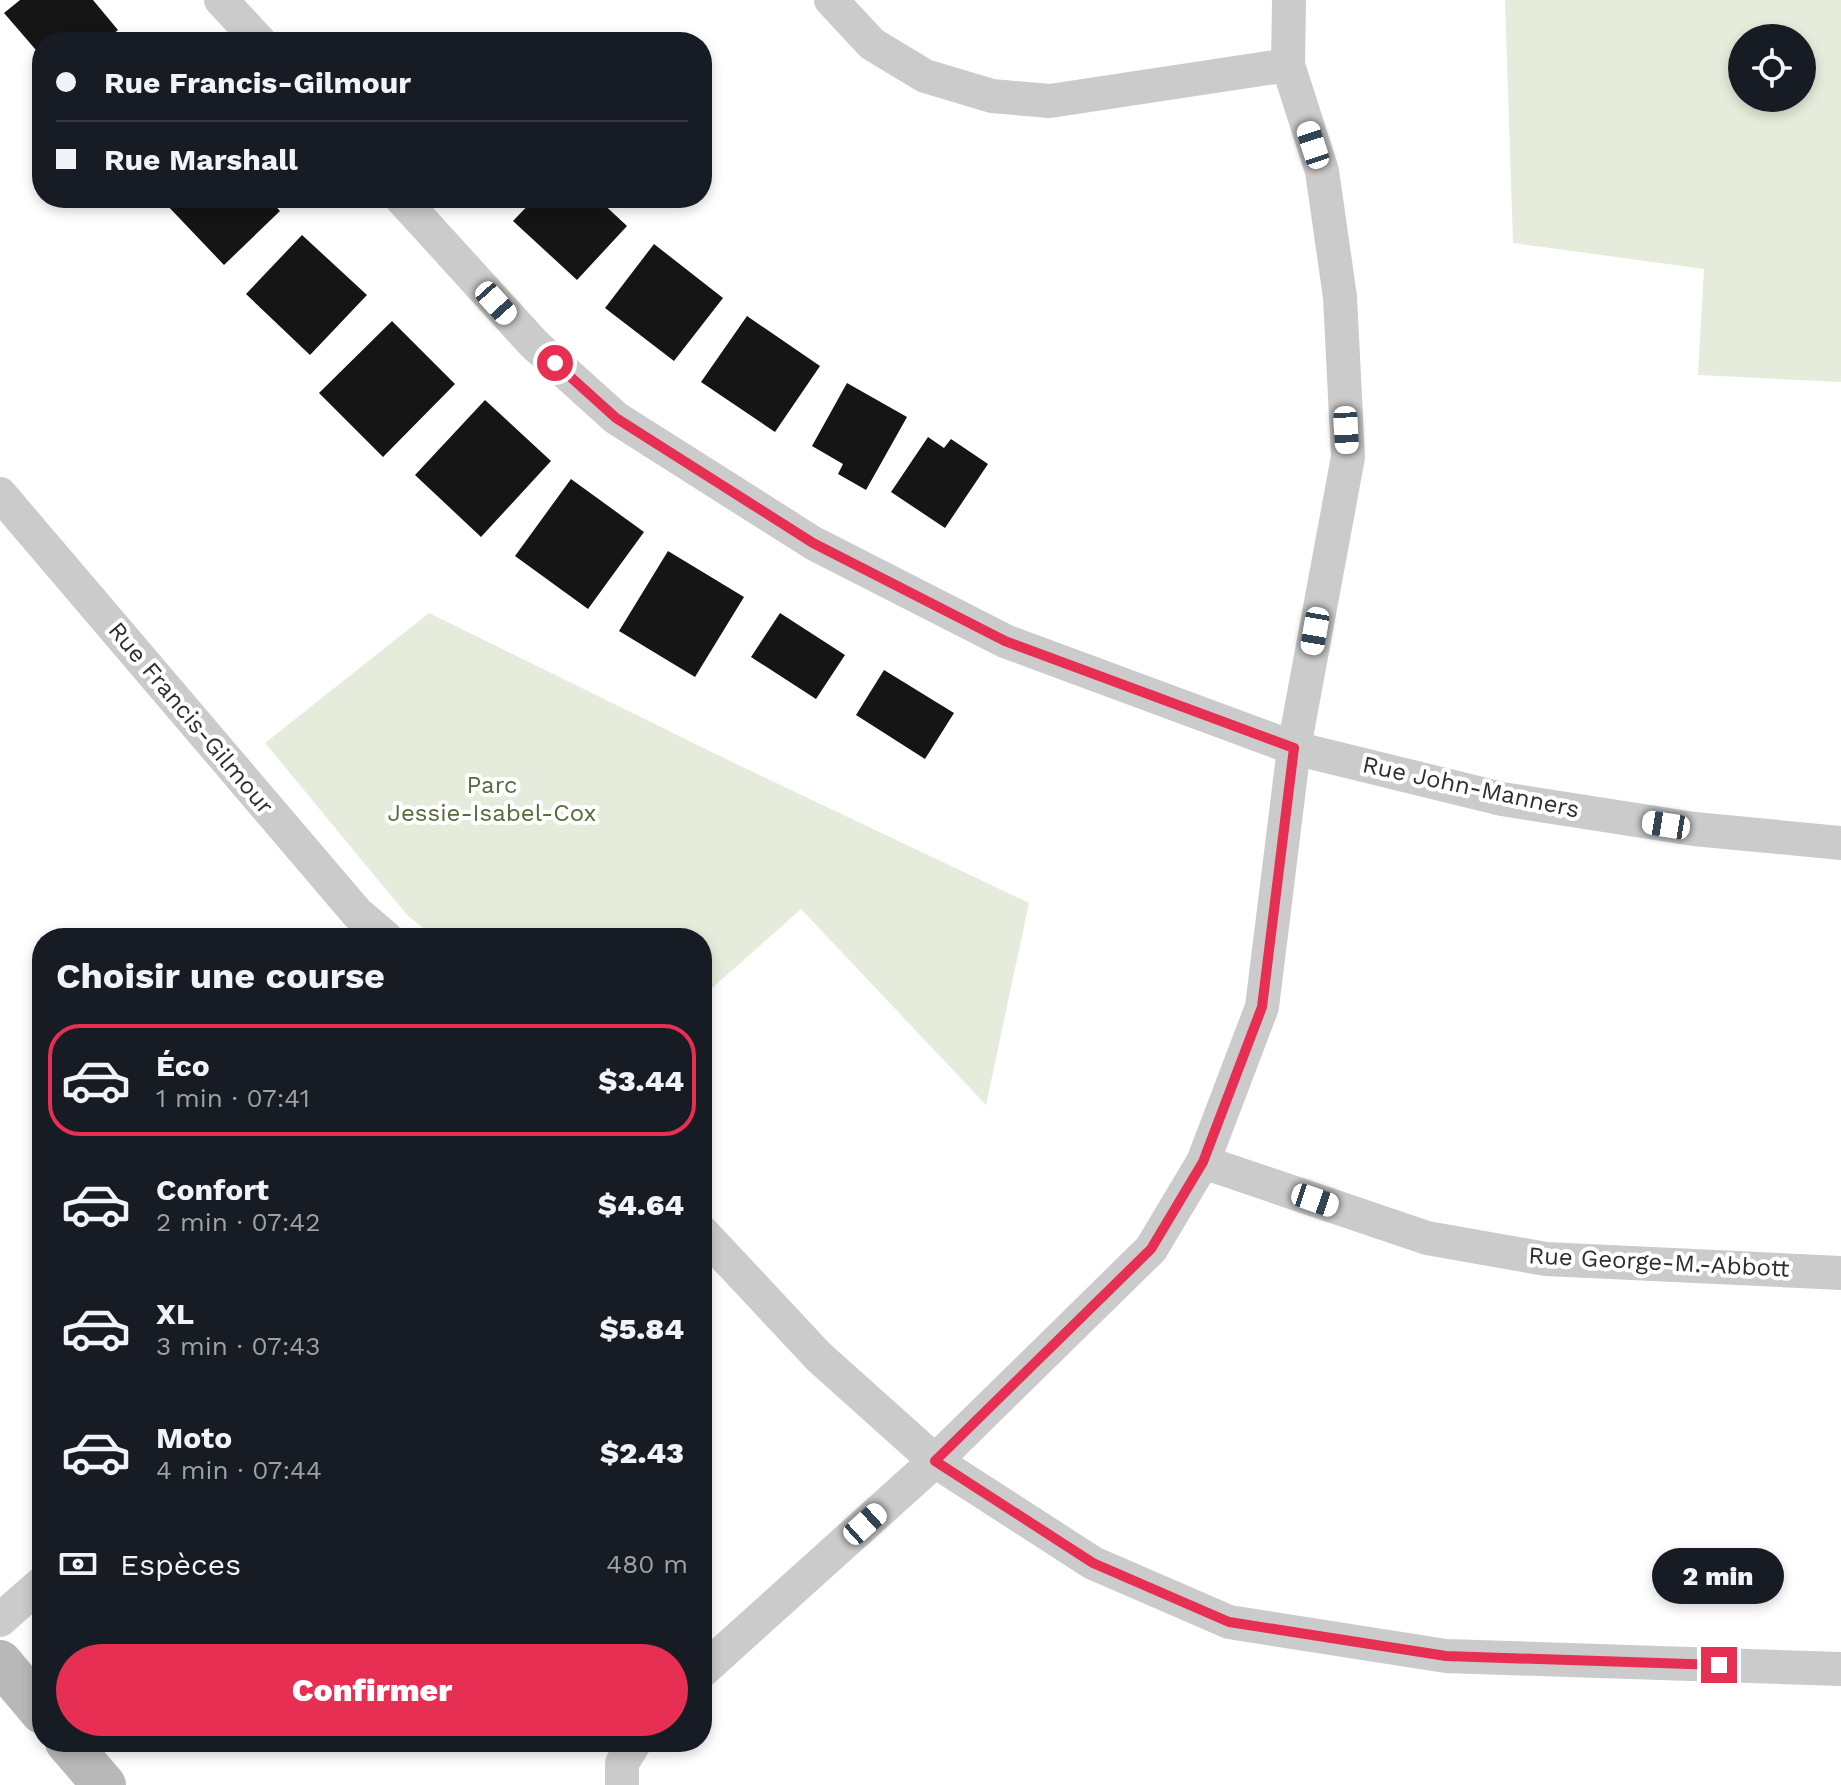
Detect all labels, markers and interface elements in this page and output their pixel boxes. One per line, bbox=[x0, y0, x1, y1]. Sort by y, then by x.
map controls bbox=[1728, 24, 1816, 112]
button: locate bbox=[1728, 24, 1816, 112]
text: Rue Francis-Gilmour bbox=[104, 65, 411, 100]
car bbox=[1294, 118, 1332, 172]
text: Rue Marshall bbox=[104, 142, 298, 177]
car bbox=[471, 277, 521, 329]
route start bbox=[537, 345, 573, 381]
car bbox=[1333, 405, 1359, 455]
car bbox=[1299, 605, 1331, 657]
street label: Rue Francis-Gilmour bbox=[103, 616, 280, 820]
street label: Rue John-Manners bbox=[1360, 750, 1582, 824]
park label: Parc Jessie-Isabel-Cox bbox=[388, 771, 596, 827]
car bbox=[1640, 809, 1692, 841]
text: Choisir une course bbox=[56, 955, 385, 997]
icon: car bbox=[60, 1044, 132, 1116]
text: Éco bbox=[156, 1048, 210, 1083]
text: $3.44 bbox=[598, 1063, 684, 1098]
text: 1 min · 07:41 bbox=[156, 1083, 310, 1113]
icon: car bbox=[60, 1168, 132, 1240]
text: Confort bbox=[156, 1172, 269, 1207]
car bbox=[1288, 1181, 1342, 1219]
text: $4.64 bbox=[598, 1187, 684, 1222]
text: 2 min · 07:42 bbox=[156, 1207, 320, 1237]
street label: Rue George-M.-Abbott bbox=[1528, 1241, 1790, 1283]
icon: car bbox=[60, 1292, 132, 1364]
text: XL bbox=[156, 1296, 194, 1331]
text: $5.84 bbox=[599, 1311, 684, 1346]
text: 3 min · 07:43 bbox=[156, 1331, 320, 1361]
icon: car bbox=[60, 1416, 132, 1488]
text: Moto bbox=[156, 1420, 232, 1455]
text: $2.43 bbox=[600, 1435, 684, 1470]
text: 4 min · 07:44 bbox=[156, 1455, 322, 1485]
car bbox=[839, 1499, 891, 1549]
icon: cash bbox=[56, 1542, 100, 1586]
text: Espèces bbox=[120, 1547, 241, 1582]
text: 480 m bbox=[606, 1549, 688, 1579]
callout: 2 min bbox=[1653, 1549, 1785, 1605]
text: 2 min bbox=[1683, 1561, 1753, 1591]
button: Confirmer bbox=[56, 1644, 688, 1736]
route end bbox=[1701, 1647, 1737, 1683]

